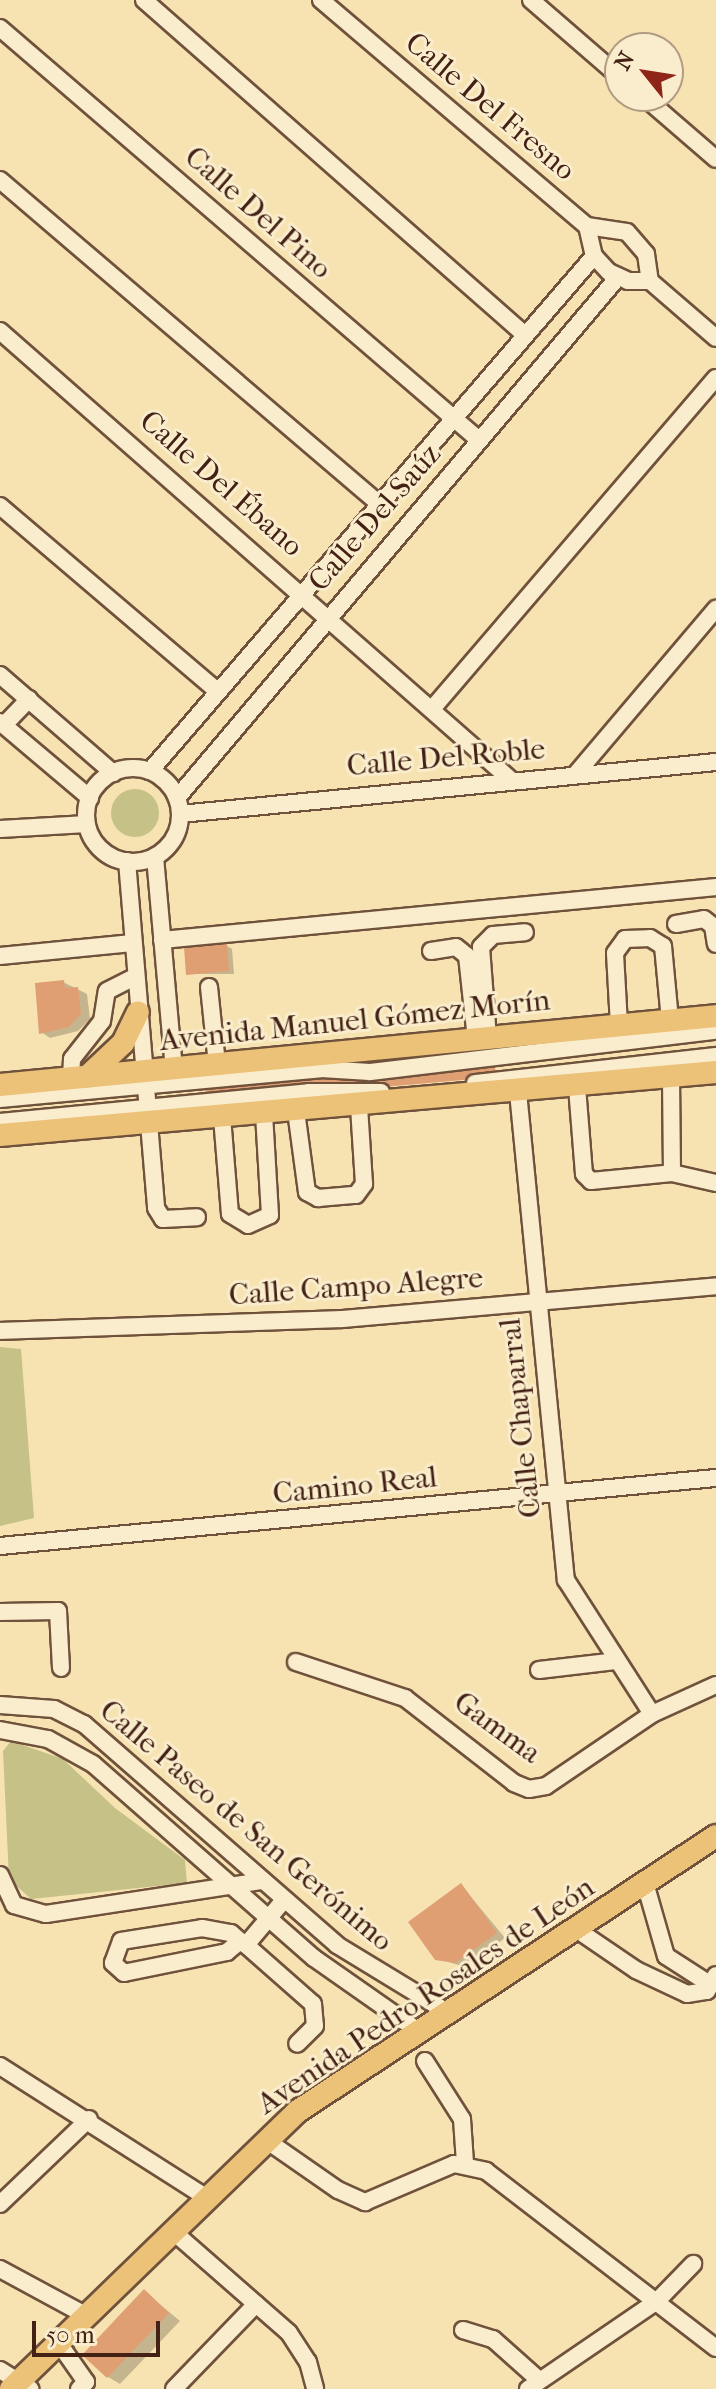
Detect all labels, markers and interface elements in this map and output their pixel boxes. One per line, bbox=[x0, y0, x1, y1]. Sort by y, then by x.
street label: Calle Del Fresno bbox=[398, 25, 582, 189]
north arrow bbox=[604, 32, 684, 112]
text: N bbox=[610, 47, 640, 75]
street label: Calle Del Pino bbox=[177, 139, 339, 287]
street label: Calle Del Ébano bbox=[132, 403, 310, 565]
street label: Calle Del Saúz bbox=[301, 437, 449, 599]
street label: Calle Del Roble bbox=[345, 731, 547, 785]
street label: Avenida Manuel Gómez Morín bbox=[158, 983, 552, 1059]
street label: Calle Campo Alegre bbox=[228, 1260, 484, 1314]
street label: Calle Chaparral bbox=[493, 1316, 549, 1520]
street label: Camino Real bbox=[271, 1459, 439, 1513]
street label: Gamma bbox=[446, 1684, 548, 1772]
street label: Calle Paseo de San Gerónimo bbox=[92, 1693, 400, 1959]
street label: Avenida Pedro Rosales de León bbox=[251, 1870, 601, 2122]
scale bar bbox=[36, 2305, 164, 2355]
text: 50 m bbox=[46, 2321, 95, 2349]

